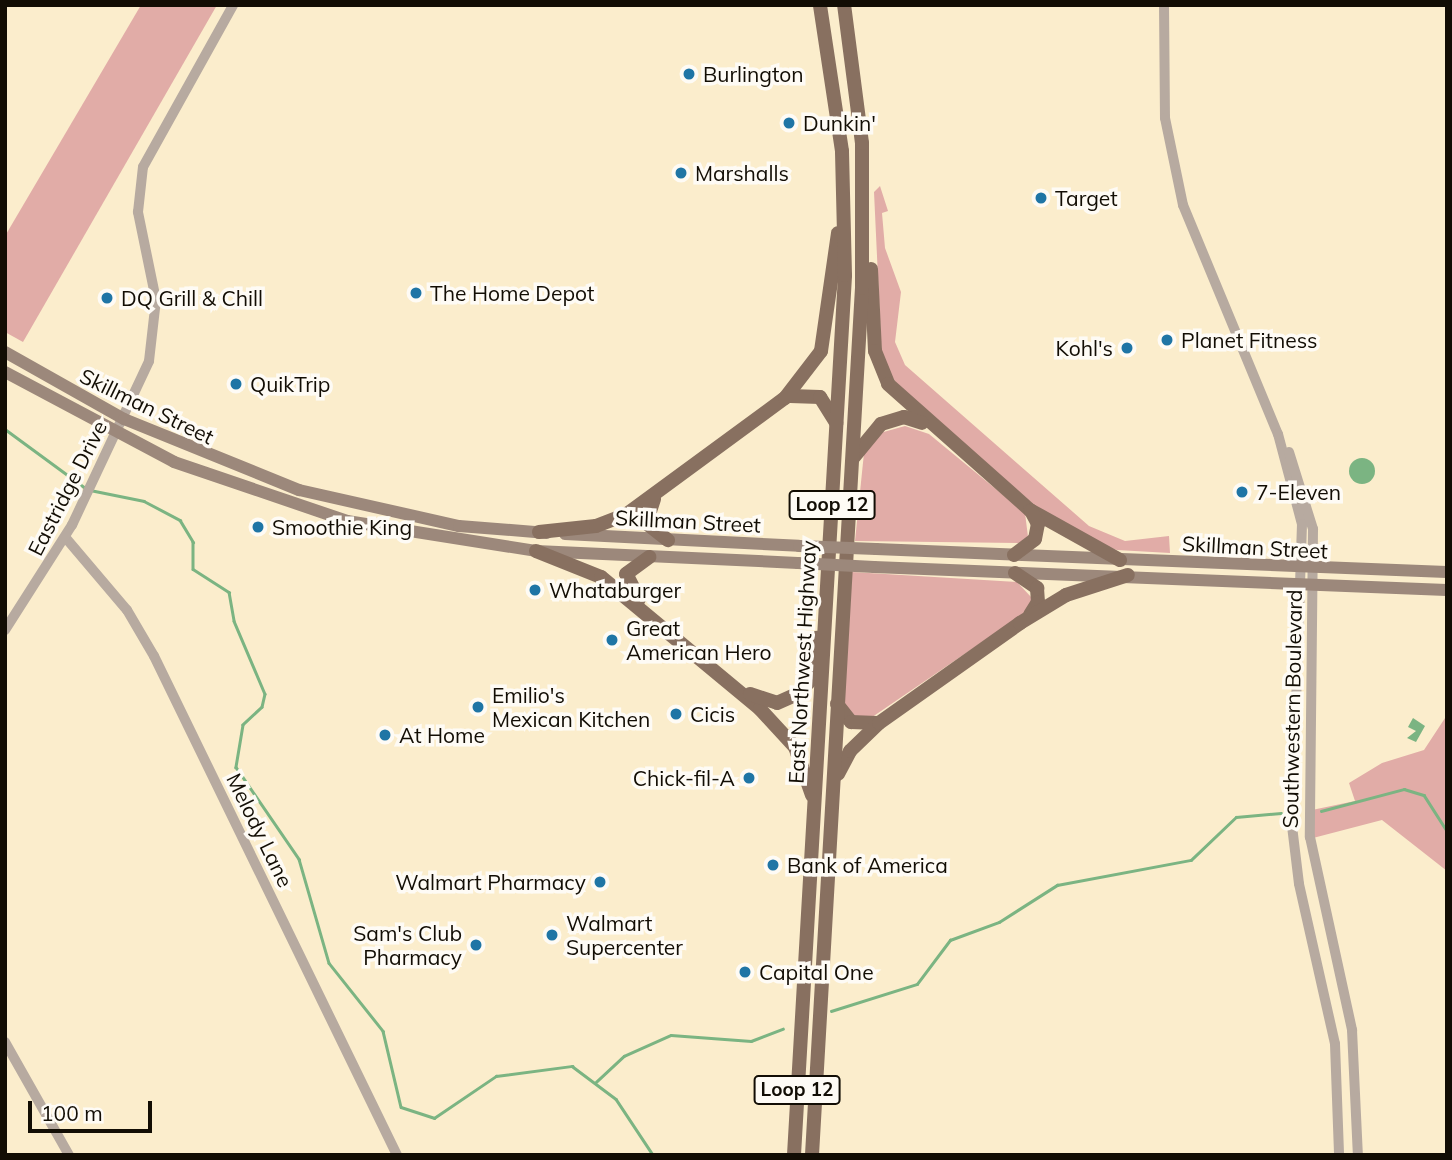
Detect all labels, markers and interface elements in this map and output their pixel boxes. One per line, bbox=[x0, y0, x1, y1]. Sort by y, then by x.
place label: Burlington bbox=[703, 61, 804, 87]
marker: Burlington bbox=[681, 66, 697, 82]
place label: Dunkin' bbox=[803, 110, 876, 136]
marker: Dunkin' bbox=[781, 115, 797, 131]
place label: Marshalls bbox=[695, 160, 789, 186]
marker: Marshalls bbox=[673, 165, 689, 181]
place label: Target bbox=[1055, 185, 1118, 211]
marker: Target bbox=[1033, 190, 1049, 206]
place label: The Home Depot bbox=[430, 280, 594, 306]
place label: DQ Grill & Chill bbox=[121, 285, 263, 311]
marker: The Home Depot bbox=[408, 285, 424, 301]
marker: DQ Grill & Chill bbox=[99, 290, 115, 306]
place label: Planet Fitness bbox=[1181, 327, 1318, 353]
marker: Planet Fitness bbox=[1159, 332, 1175, 348]
place label: Kohl's bbox=[1056, 335, 1113, 361]
marker: Kohl's bbox=[1119, 340, 1135, 356]
street label: Skillman Street bbox=[76, 363, 218, 449]
place label: QuikTrip bbox=[250, 371, 330, 397]
marker: QuikTrip bbox=[228, 376, 244, 392]
street label: Eastridge Drive bbox=[22, 416, 112, 560]
place label: 7-Eleven bbox=[1256, 479, 1341, 505]
marker: 7-Eleven bbox=[1234, 484, 1250, 500]
road number: Loop 12 bbox=[788, 490, 876, 520]
street label: Skillman Street bbox=[615, 505, 761, 537]
place label: Smoothie King bbox=[272, 514, 412, 540]
marker: Smoothie King bbox=[250, 519, 266, 535]
street label: Skillman Street bbox=[1182, 531, 1328, 563]
street label: East Northwest Highway bbox=[783, 540, 821, 784]
place label: Whataburger bbox=[549, 577, 681, 603]
marker: Whataburger bbox=[527, 582, 543, 598]
street label: Southwestern Boulevard bbox=[1277, 589, 1307, 829]
place label: Great American Hero bbox=[626, 615, 772, 665]
marker: Great American Hero bbox=[604, 632, 620, 648]
place label: Emilio's Mexican Kitchen bbox=[492, 682, 650, 732]
marker: Emilio's Mexican Kitchen bbox=[470, 699, 486, 715]
place label: Cicis bbox=[690, 701, 735, 727]
marker: Cicis bbox=[668, 706, 684, 722]
place label: At Home bbox=[399, 722, 485, 748]
marker: At Home bbox=[377, 727, 393, 743]
place label: Chick-fil-A bbox=[633, 765, 735, 791]
street label: Melody Lane bbox=[222, 769, 298, 891]
marker: Chick-fil-A bbox=[741, 770, 757, 786]
place label: Bank of America bbox=[787, 852, 948, 878]
marker: Bank of America bbox=[765, 857, 781, 873]
place label: Walmart Pharmacy bbox=[395, 869, 586, 895]
marker: Walmart Pharmacy bbox=[592, 874, 608, 890]
place label: Walmart Supercenter bbox=[566, 910, 683, 960]
place label: Sam's Club Pharmacy bbox=[353, 920, 462, 970]
marker: Walmart Supercenter bbox=[544, 927, 560, 943]
marker: Sam's Club Pharmacy bbox=[468, 937, 484, 953]
place label: Capital One bbox=[759, 959, 874, 985]
marker: Capital One bbox=[737, 964, 753, 980]
road number: Loop 12 bbox=[753, 1074, 841, 1106]
scale bar bbox=[32, 1086, 156, 1130]
text: 100 m bbox=[41, 1100, 103, 1126]

